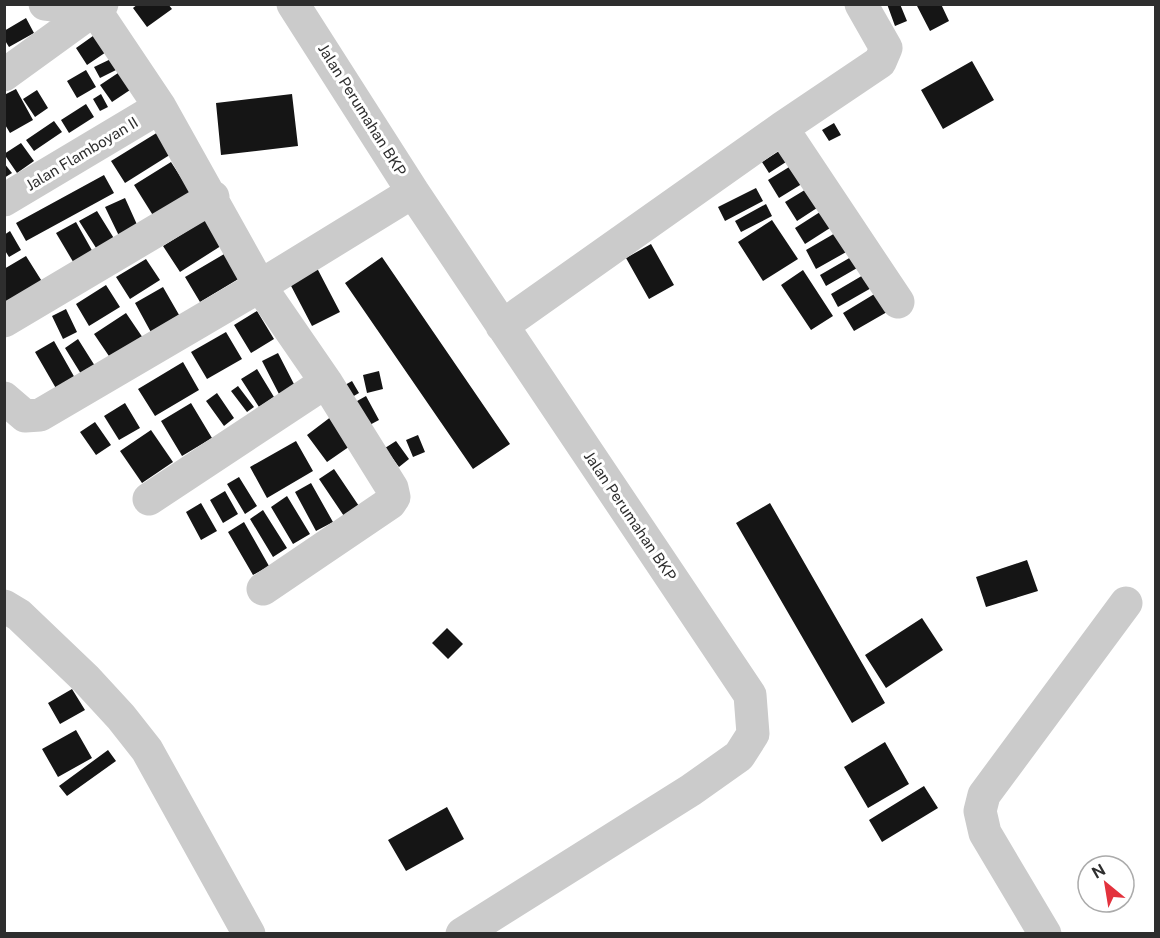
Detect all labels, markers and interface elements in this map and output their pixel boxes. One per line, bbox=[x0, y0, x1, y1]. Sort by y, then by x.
street label: Jalan Perumahan BKP bbox=[315, 41, 410, 179]
street label: Jalan Flamboyan II bbox=[22, 113, 141, 194]
street label: Jalan Perumahan BKP bbox=[581, 448, 680, 584]
north arrow bbox=[1076, 854, 1136, 914]
text: N bbox=[1089, 860, 1109, 883]

